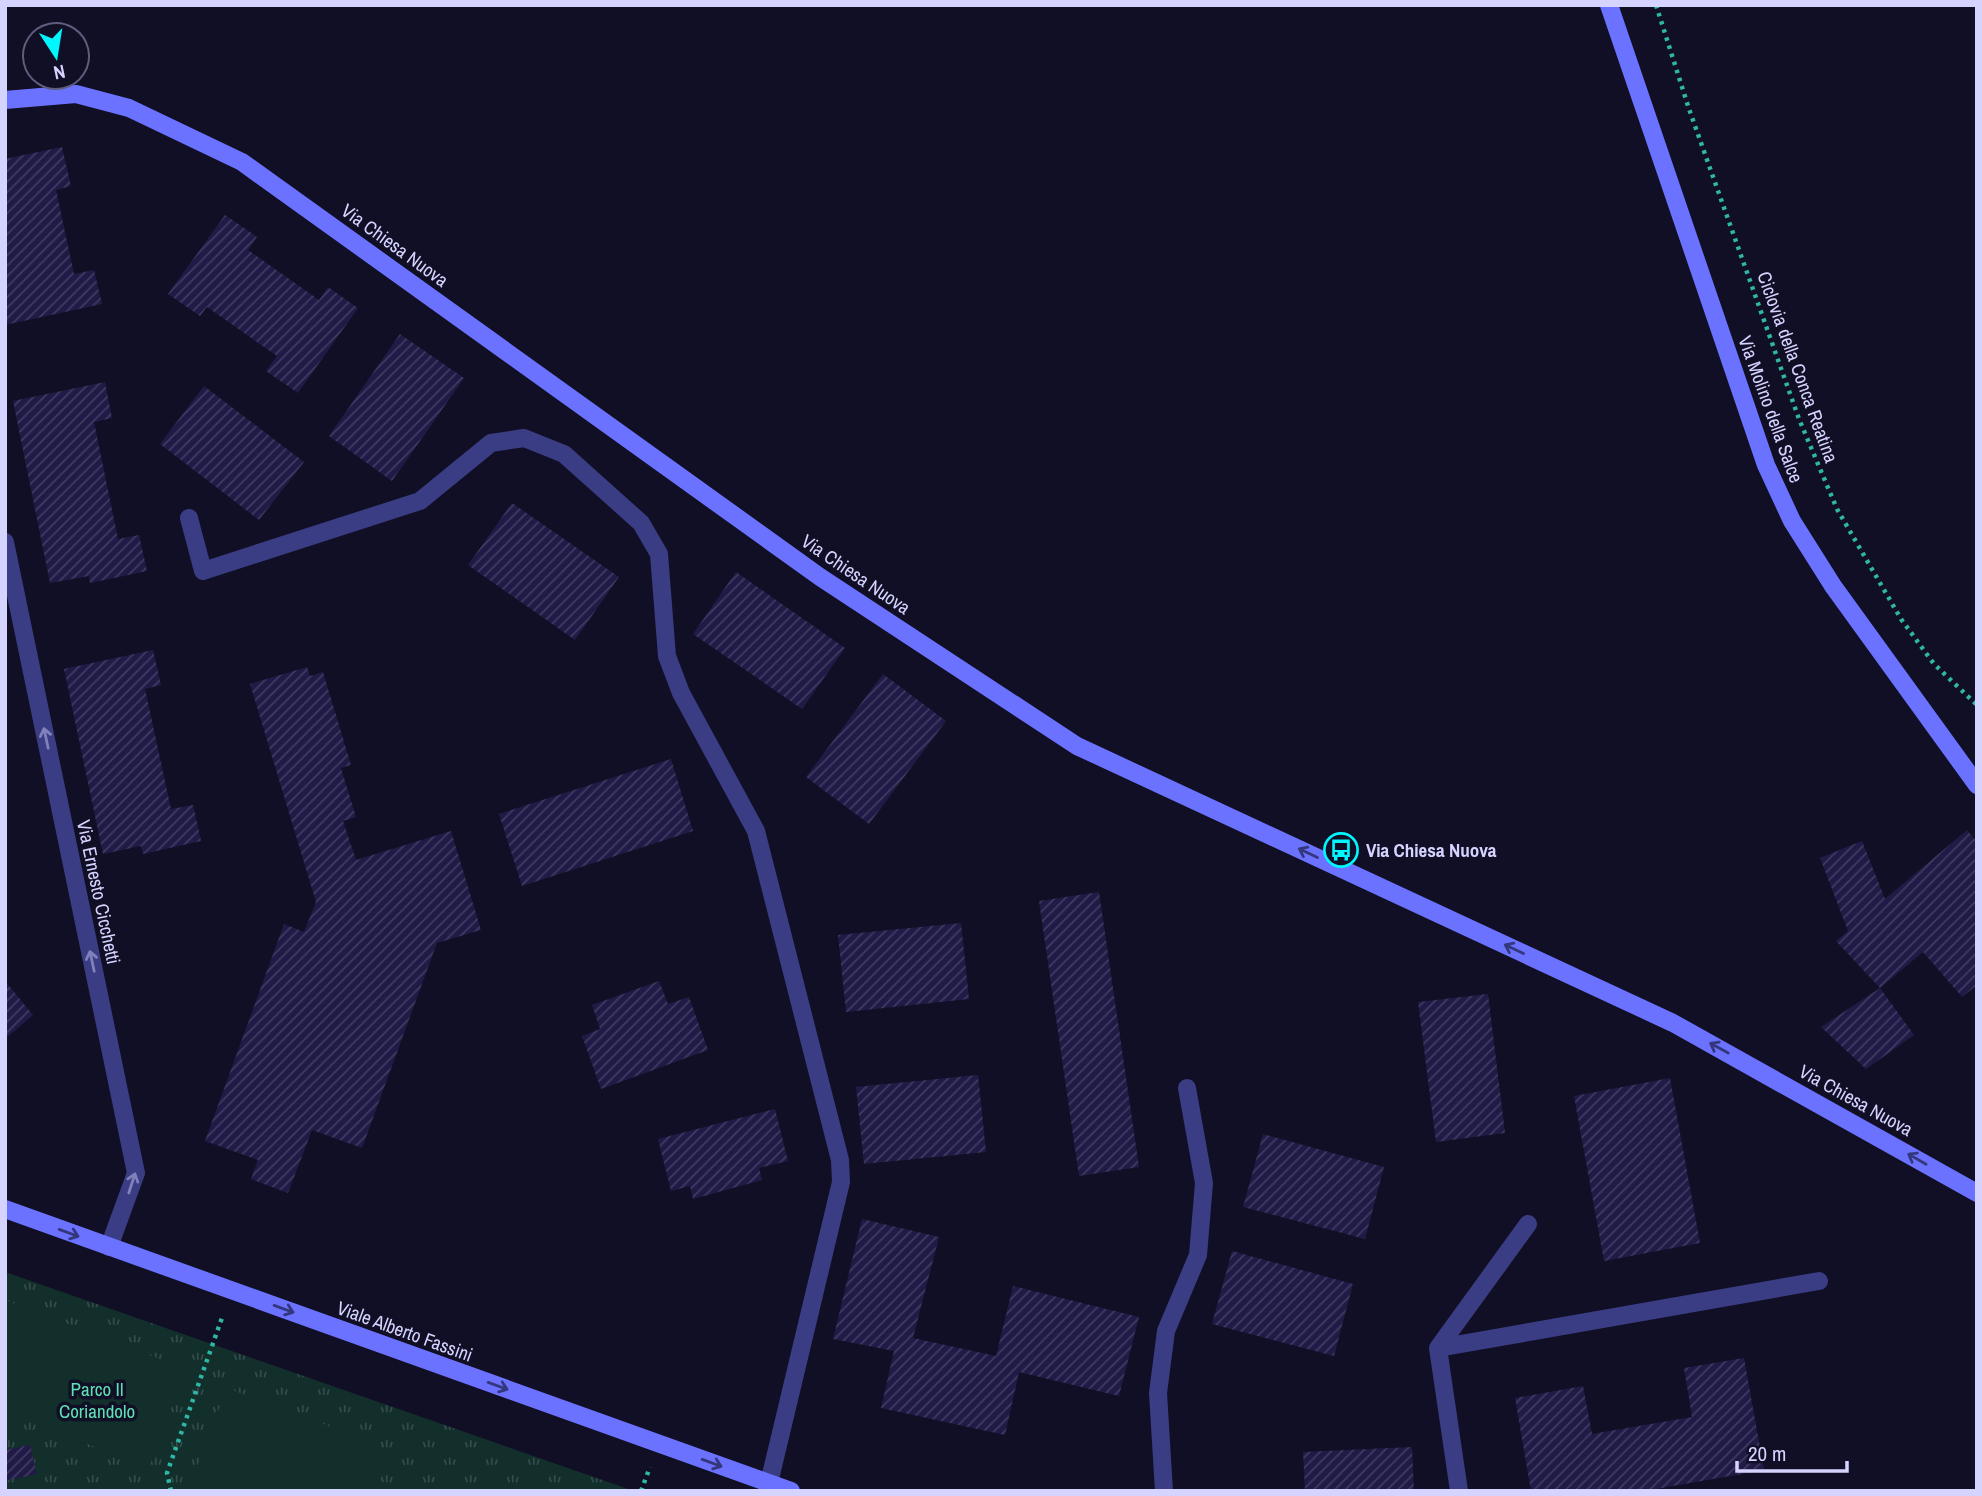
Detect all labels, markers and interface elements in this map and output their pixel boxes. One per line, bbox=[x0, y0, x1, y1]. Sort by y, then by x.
north arrow bbox=[21, 21, 91, 91]
text: N bbox=[51, 59, 68, 87]
street label: Via Chiesa Nuova bbox=[336, 197, 454, 293]
street label: Ciclovia della Conca Reatina bbox=[1751, 268, 1845, 467]
street label: Via Molino della Salce bbox=[1732, 332, 1810, 486]
street label: Via Chiesa Nuova bbox=[796, 528, 916, 620]
one-way arrow bbox=[38, 727, 52, 750]
street label: Via Ernesto Cicchetti bbox=[71, 817, 127, 967]
bus stop icon: Via Chiesa Nuova bbox=[1322, 831, 1360, 869]
place label: Via Chiesa Nuova bbox=[1366, 837, 1497, 863]
one-way arrow bbox=[1298, 846, 1319, 859]
one-way arrow bbox=[1504, 942, 1525, 955]
one-way arrow bbox=[84, 950, 98, 973]
one-way arrow bbox=[1709, 1041, 1730, 1054]
street label: Via Chiesa Nuova bbox=[1795, 1058, 1918, 1142]
one-way arrow bbox=[1908, 1152, 1928, 1166]
one-way arrow bbox=[126, 1172, 139, 1194]
one-way arrow bbox=[58, 1227, 80, 1240]
street label: Viale Alberto Fassini bbox=[333, 1294, 477, 1368]
one-way arrow bbox=[272, 1304, 294, 1317]
park label: Parco Il Coriandolo bbox=[59, 1376, 135, 1424]
one-way arrow bbox=[486, 1381, 508, 1393]
scale bar bbox=[1737, 1430, 1847, 1474]
text: 20 m bbox=[1748, 1439, 1786, 1468]
one-way arrow bbox=[700, 1457, 722, 1470]

